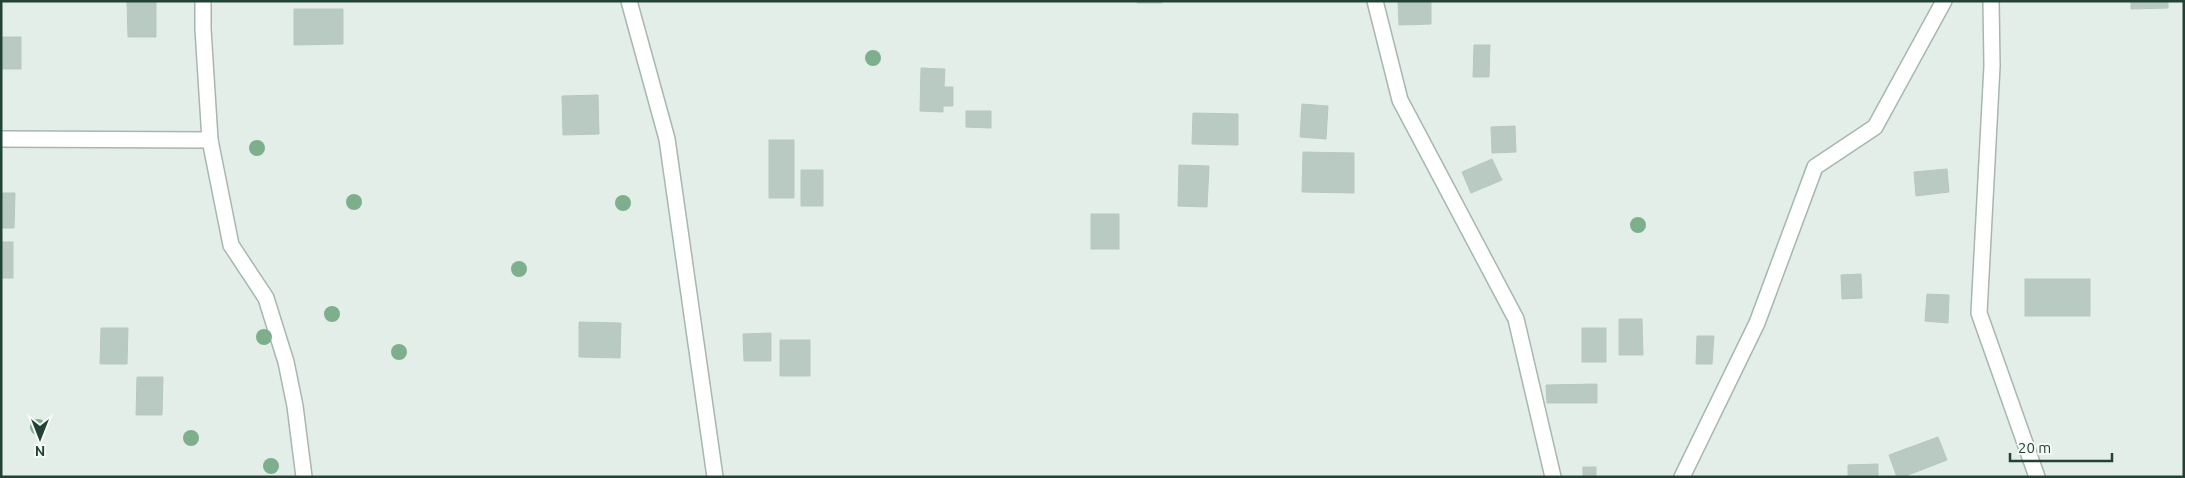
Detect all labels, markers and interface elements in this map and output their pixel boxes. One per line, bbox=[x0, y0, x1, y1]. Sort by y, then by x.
north arrow bbox=[15, 413, 65, 463]
scale bar bbox=[2010, 430, 2112, 462]
text: 20 m bbox=[2018, 439, 2051, 456]
text: N bbox=[35, 443, 45, 459]

